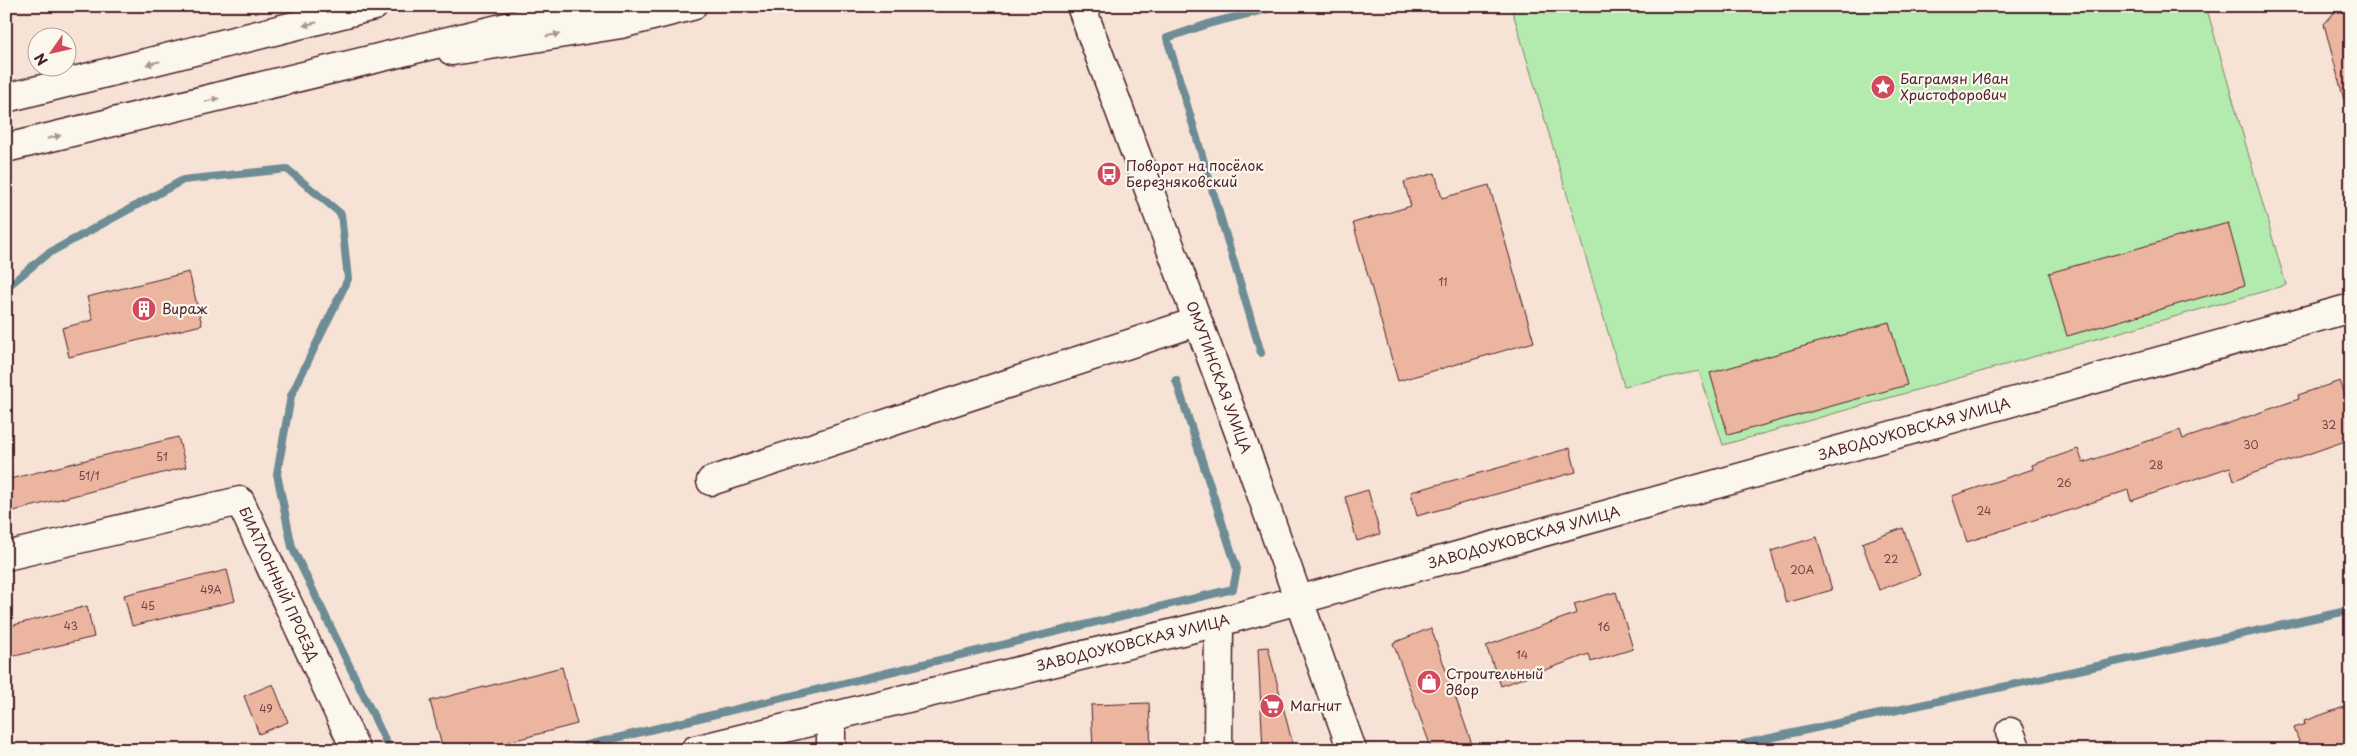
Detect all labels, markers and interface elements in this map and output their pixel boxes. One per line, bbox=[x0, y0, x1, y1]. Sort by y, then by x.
one-way arrow bbox=[303, 20, 318, 28]
north arrow bbox=[28, 28, 78, 78]
one-way arrow bbox=[545, 31, 561, 39]
text: N bbox=[29, 49, 53, 70]
one-way arrow bbox=[145, 59, 160, 67]
place label: Баграмян Иван Христофорович bbox=[1900, 68, 2009, 105]
place icon: Баграмян Иван Христофорович bbox=[1870, 74, 1896, 100]
one-way arrow bbox=[204, 96, 219, 104]
one-way arrow bbox=[46, 133, 61, 141]
place label: Поворот на посёлок Березняковский bbox=[1126, 155, 1264, 192]
bus stop icon: Поворот на посёлок Березняковский bbox=[1096, 161, 1122, 187]
house number: 11 bbox=[1438, 273, 1448, 290]
building icon: Вираж bbox=[131, 296, 157, 322]
place label: Вираж bbox=[162, 298, 208, 319]
street label: ОМУТИНСКАЯ УЛИЦА bbox=[1181, 298, 1257, 457]
street label: ЗАВОДОУКОВСКАЯ УЛИЦА bbox=[1816, 392, 2013, 465]
house number: 32 bbox=[2322, 416, 2337, 433]
house number: 30 bbox=[2243, 436, 2259, 453]
house number: 51 bbox=[156, 448, 168, 465]
house number: 28 bbox=[2149, 456, 2163, 473]
house number: 51/1 bbox=[78, 467, 100, 484]
house number: 26 bbox=[2056, 474, 2072, 491]
street label: ЗАВОДОУКОВСКАЯ УЛИЦА bbox=[1426, 500, 1622, 573]
house number: 24 bbox=[1977, 502, 1991, 519]
street label: БИАТЛОННЫЙ ПРОЕЗД bbox=[234, 503, 324, 665]
house number: 22 bbox=[1884, 550, 1898, 567]
house number: 20А bbox=[1790, 561, 1815, 578]
house number: 49А bbox=[200, 581, 222, 598]
house number: 45 bbox=[141, 597, 155, 614]
street label: ЗАВОДОУКОВСКАЯ УЛИЦА bbox=[1034, 609, 1232, 676]
house number: 43 bbox=[64, 617, 78, 634]
house number: 16 bbox=[1598, 618, 1611, 635]
house number: 14 bbox=[1516, 646, 1528, 663]
place label: Строительный двор bbox=[1446, 663, 1544, 700]
shop icon: Строительный двор bbox=[1416, 669, 1442, 695]
supermarket icon: Магнит bbox=[1259, 693, 1285, 719]
place label: Магнит bbox=[1290, 695, 1342, 716]
house number: 49 bbox=[259, 700, 273, 717]

